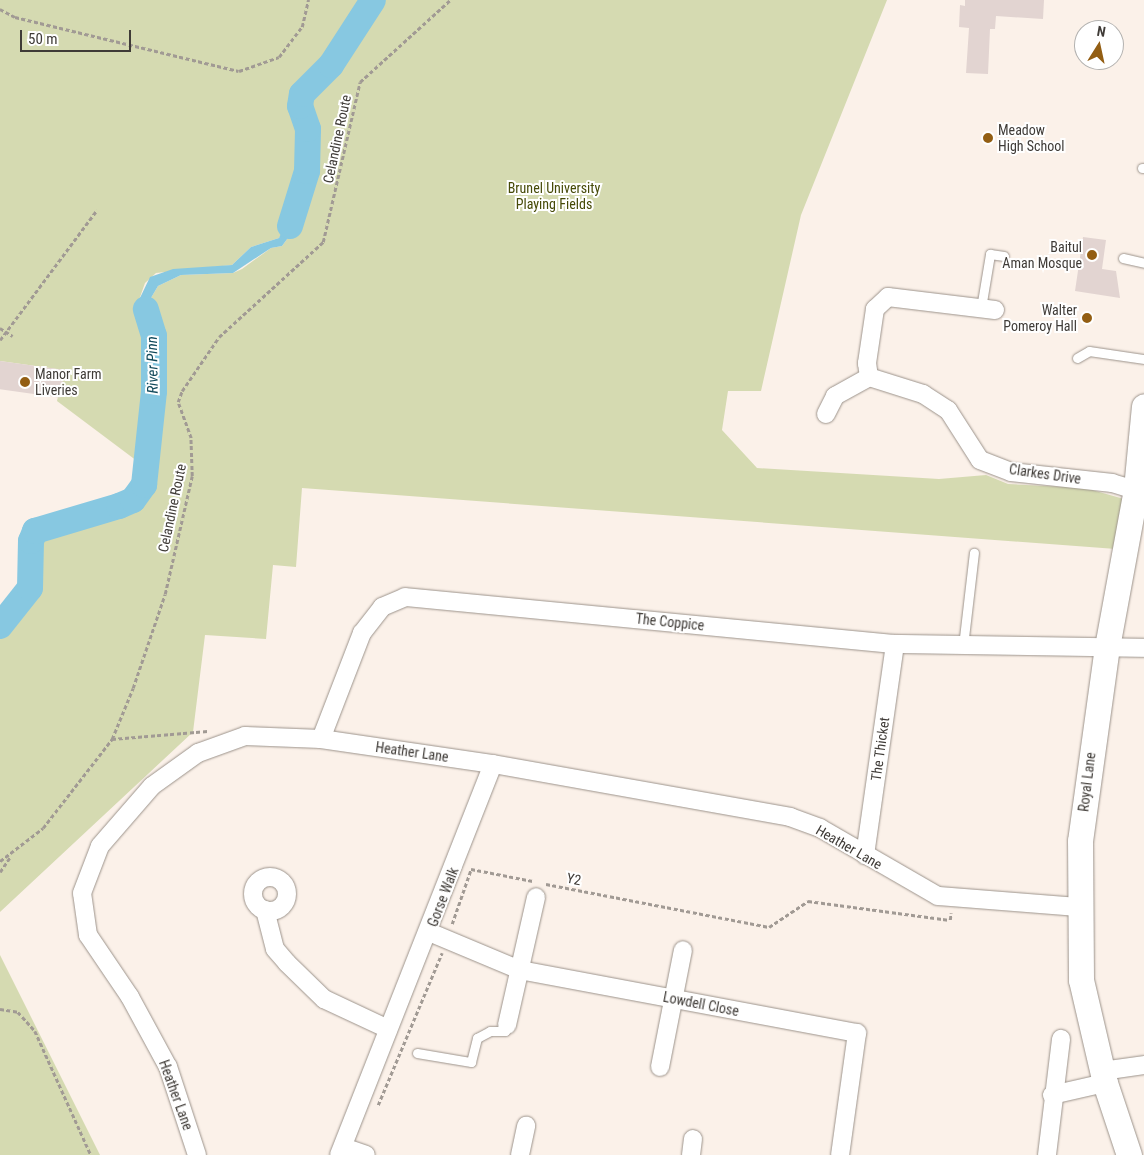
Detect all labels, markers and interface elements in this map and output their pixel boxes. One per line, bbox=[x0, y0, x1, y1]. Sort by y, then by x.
scale bar bbox=[22, 20, 134, 52]
north arrow bbox=[1074, 20, 1124, 70]
text: N bbox=[1096, 23, 1107, 40]
text: 50 m bbox=[28, 30, 58, 48]
street label: Celandine Route bbox=[319, 93, 355, 185]
place label: Meadow High School bbox=[998, 122, 1065, 154]
marker: Meadow High School bbox=[982, 132, 994, 144]
park label: Brunel University Playing Fields bbox=[508, 180, 600, 212]
place label: Baitul Aman Mosque bbox=[1002, 239, 1082, 272]
marker: Baitul Aman Mosque bbox=[1086, 249, 1098, 261]
place label: Walter Pomeroy Hall bbox=[1003, 302, 1077, 334]
marker: Walter Pomeroy Hall bbox=[1081, 312, 1093, 324]
water label: River Pinn bbox=[144, 336, 162, 394]
place label: Manor Farm Liveries bbox=[35, 366, 102, 398]
marker: Manor Farm Liveries bbox=[19, 376, 31, 388]
street label: Clarkes Drive bbox=[1008, 461, 1082, 487]
street label: Celandine Route bbox=[154, 462, 190, 554]
street label: The Coppice bbox=[635, 610, 705, 634]
street label: The Thicket bbox=[867, 716, 893, 782]
street label: Heather Lane bbox=[374, 739, 450, 765]
street label: Royal Lane bbox=[1075, 751, 1099, 813]
street label: Heather Lane bbox=[813, 821, 885, 873]
street label: Gorse Walk bbox=[424, 865, 462, 929]
street label: Y2 bbox=[565, 869, 583, 889]
street label: Lowdell Close bbox=[662, 988, 740, 1020]
street label: Heather Lane bbox=[156, 1058, 196, 1132]

